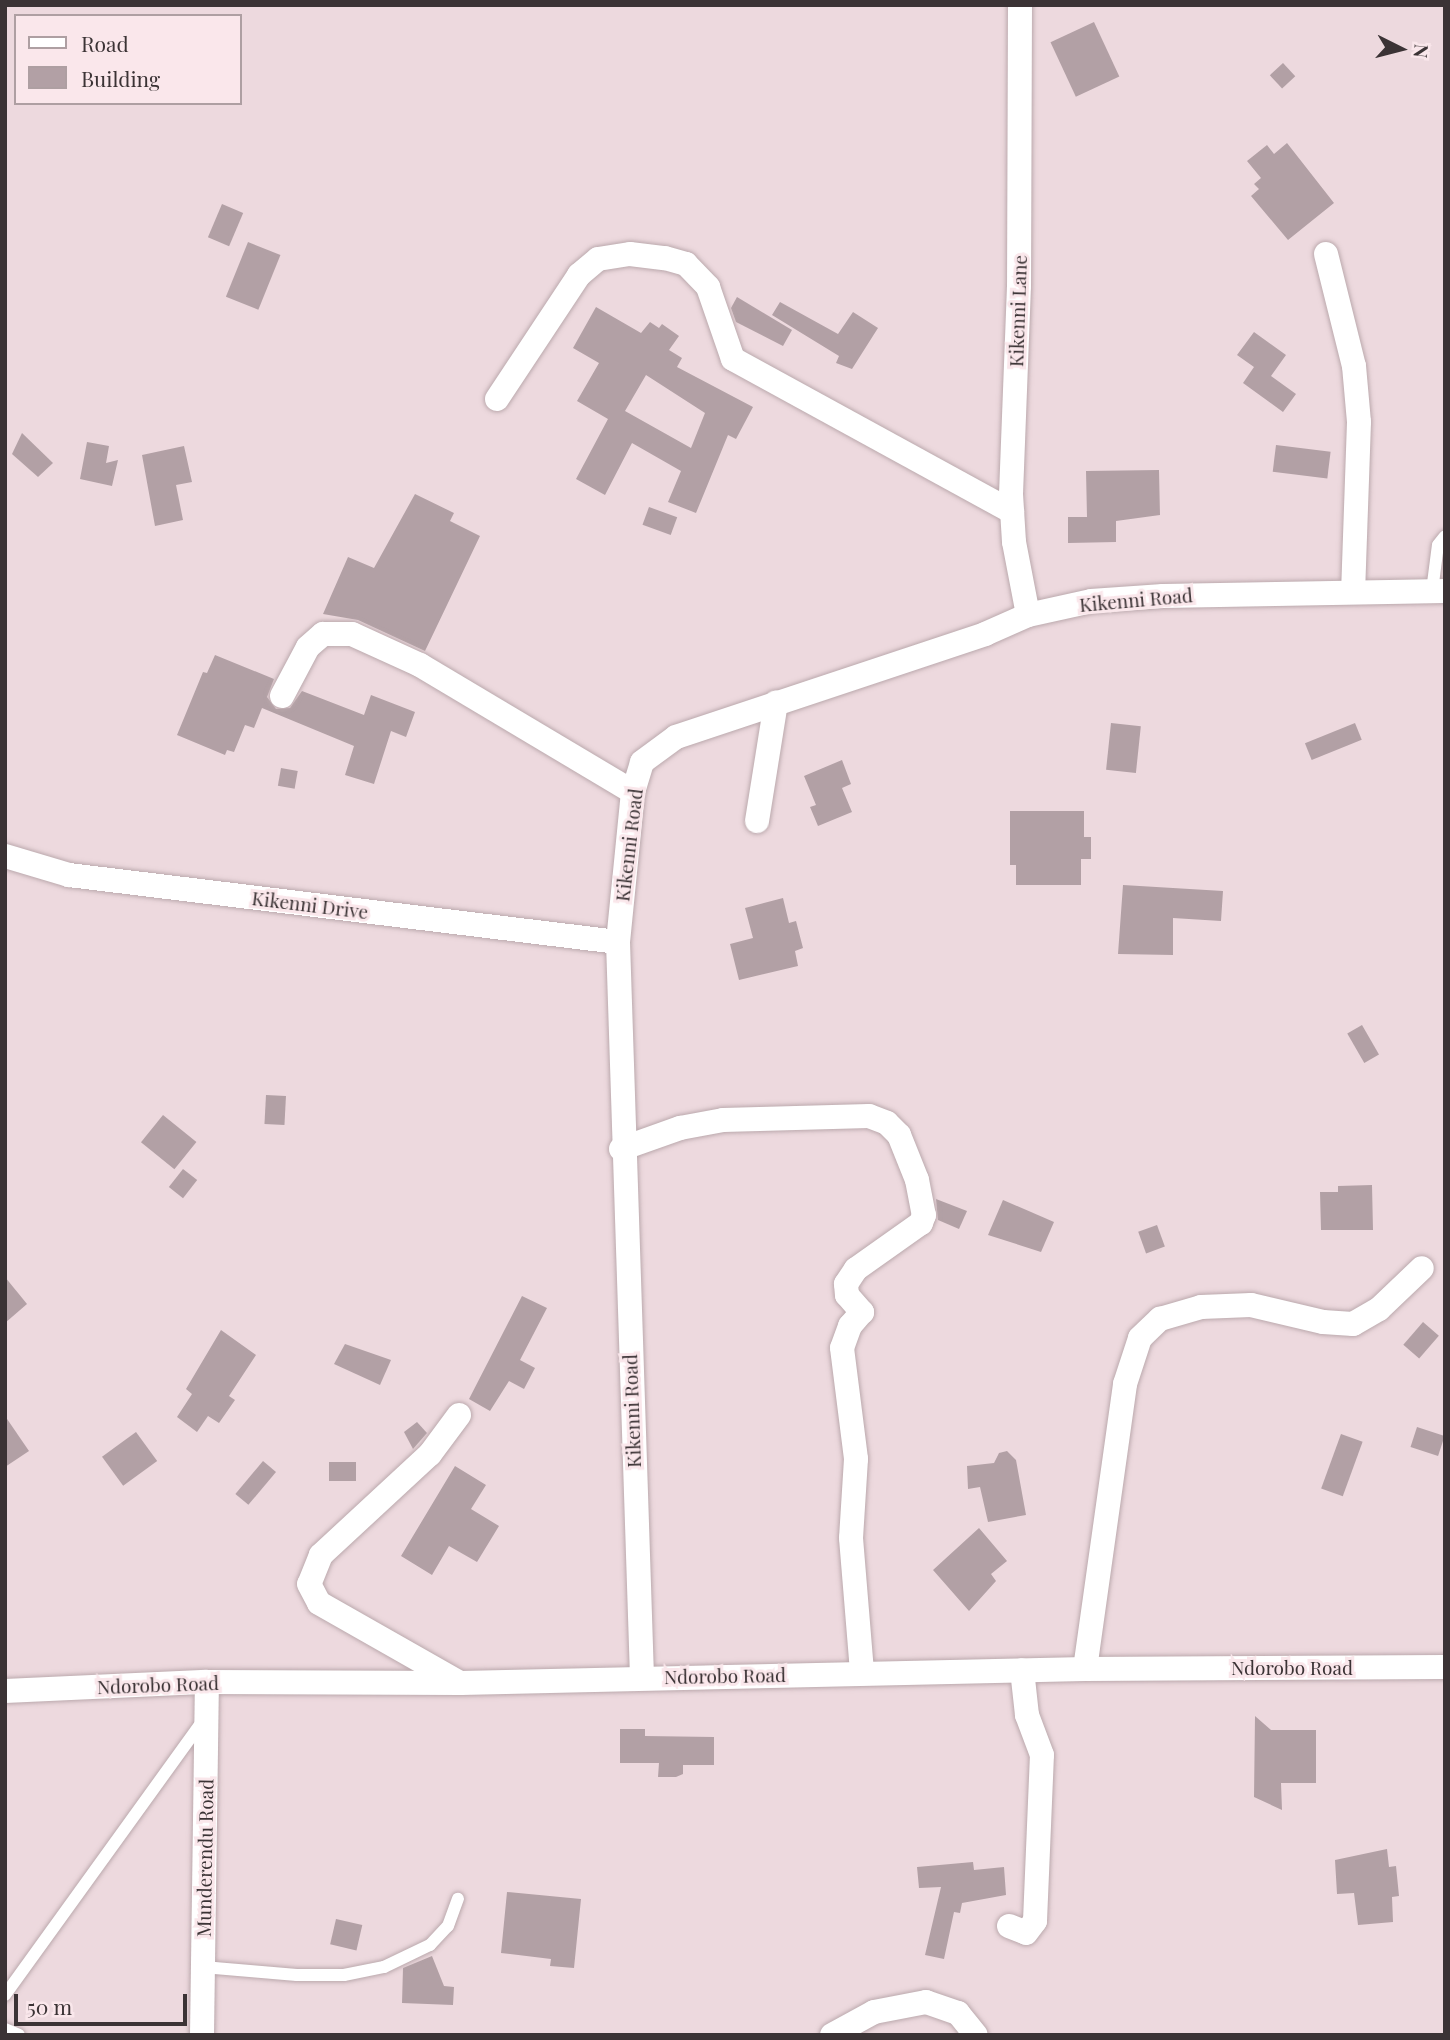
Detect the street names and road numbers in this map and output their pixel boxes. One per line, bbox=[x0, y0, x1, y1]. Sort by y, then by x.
street label: Kikenni Lane bbox=[1005, 255, 1031, 367]
street label: Kikenni Road bbox=[1078, 584, 1194, 616]
street label: Kikenni Road bbox=[611, 787, 647, 903]
street label: Kikenni Drive bbox=[251, 887, 369, 923]
street label: Kikenni Road bbox=[619, 1354, 645, 1468]
street label: Ndorobo Road bbox=[1231, 1657, 1353, 1679]
street label: Ndorobo Road bbox=[664, 1664, 786, 1688]
street label: Ndorobo Road bbox=[97, 1671, 219, 1699]
street label: Munderendu Road bbox=[192, 1779, 218, 1937]

